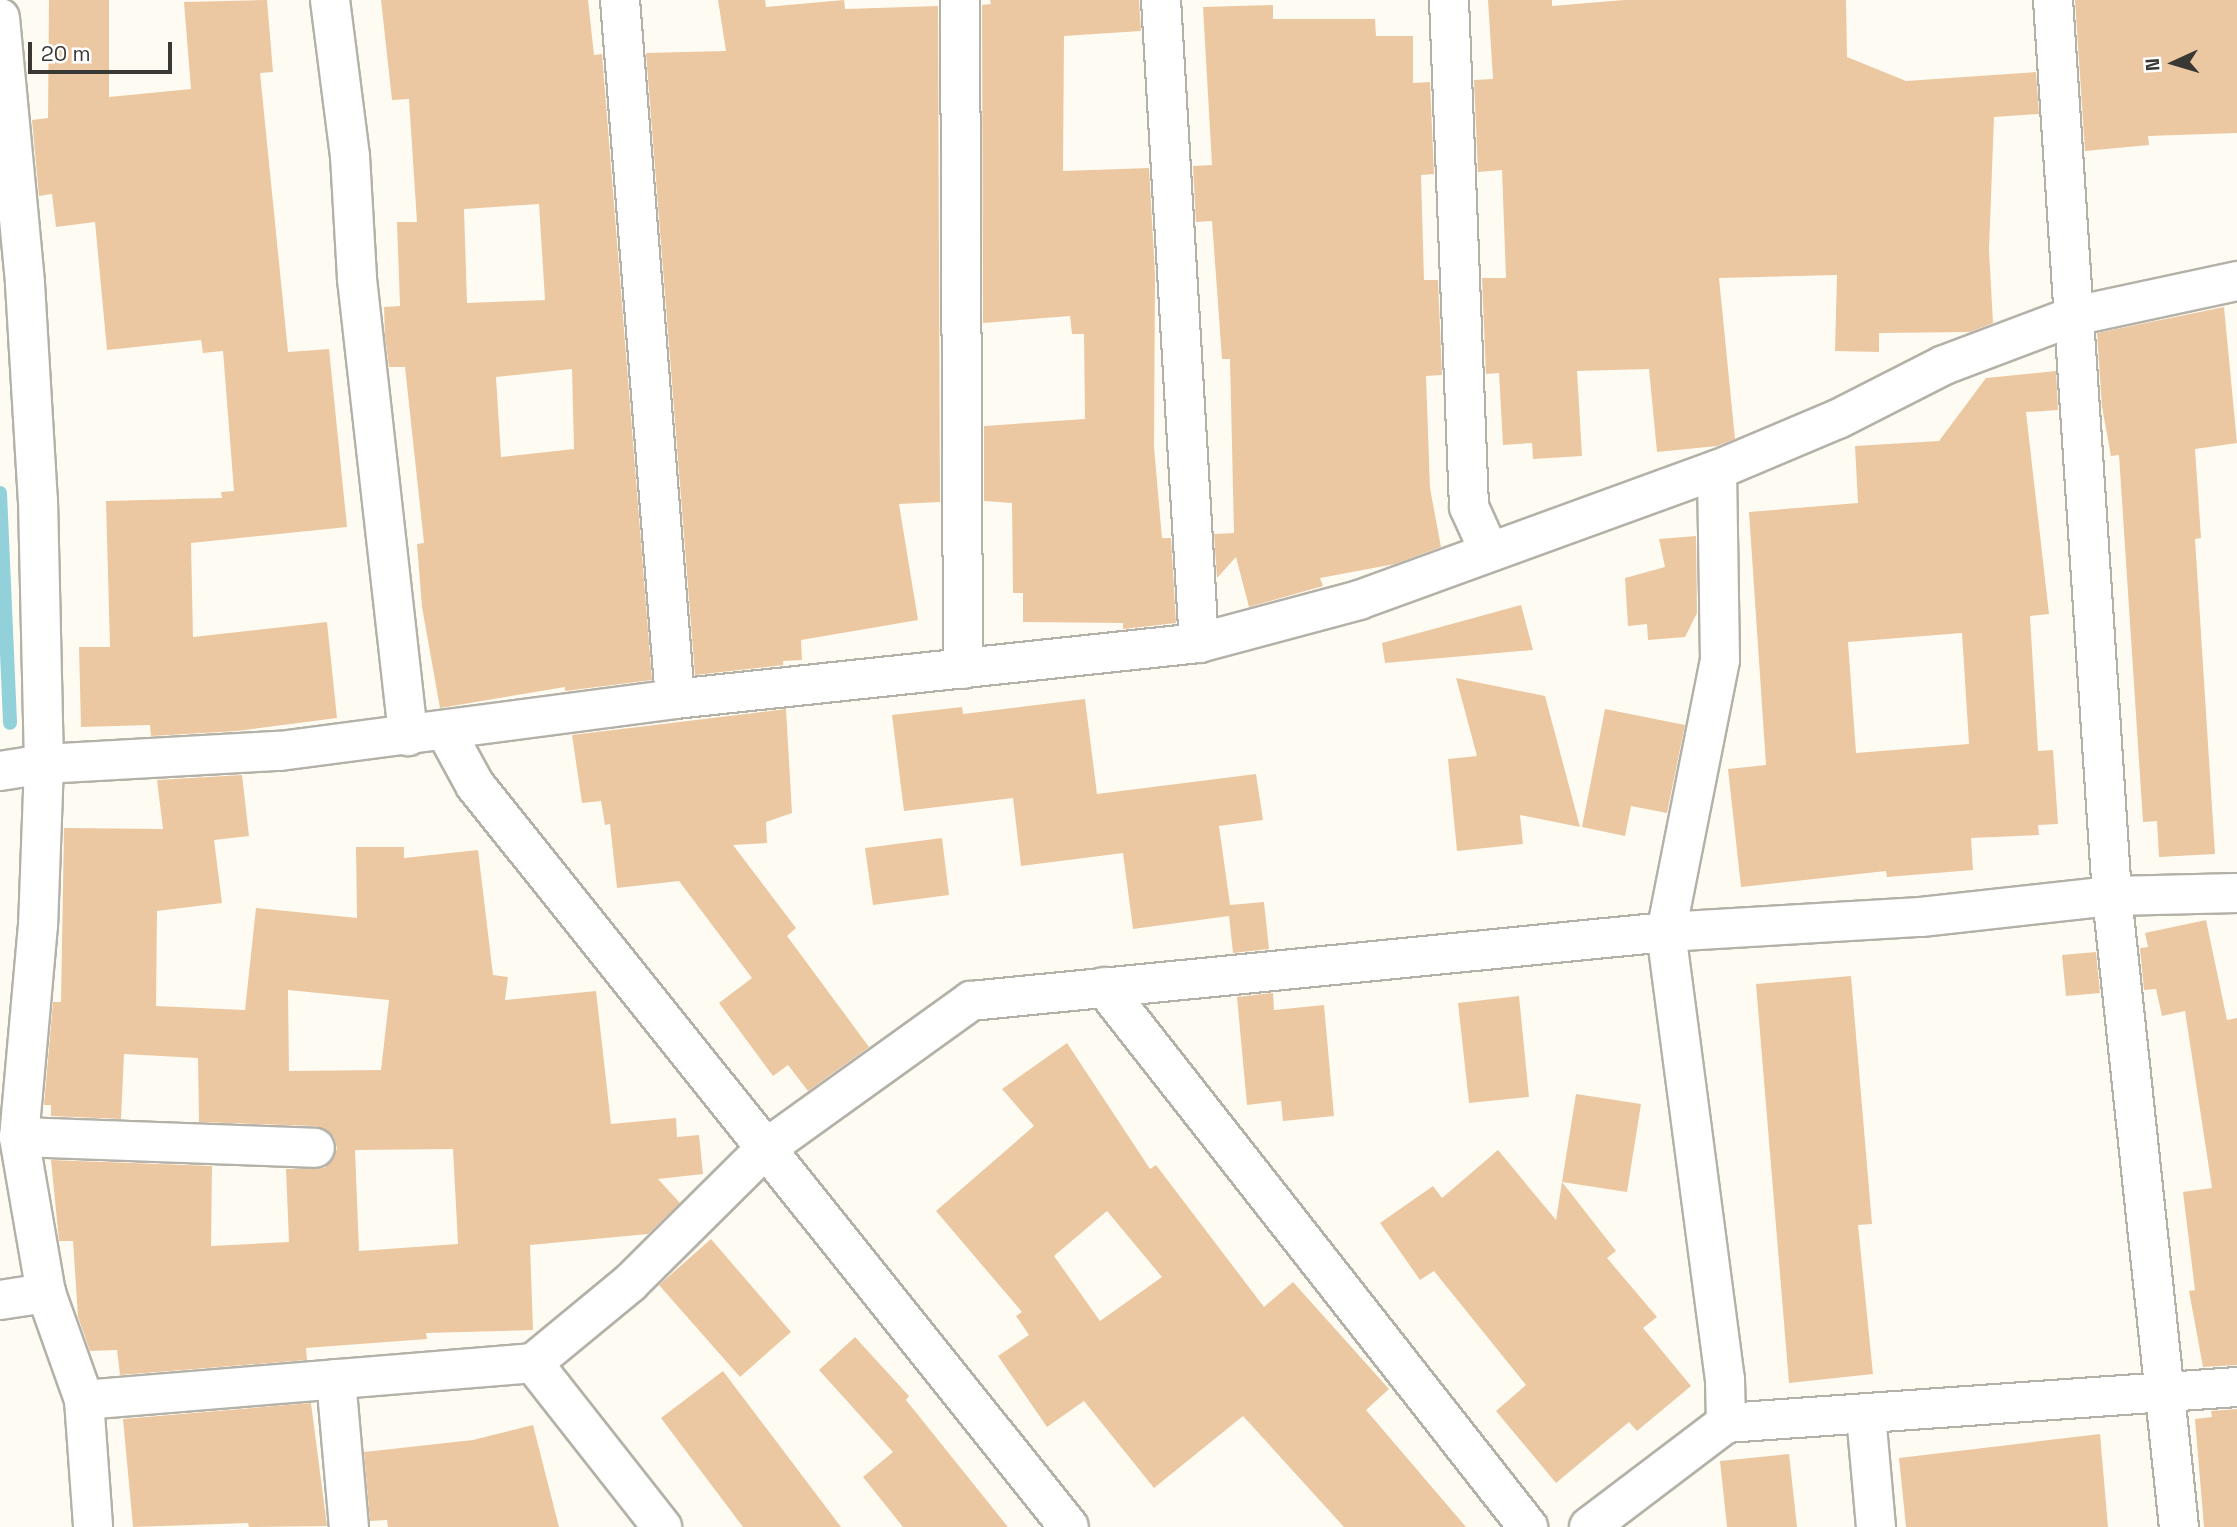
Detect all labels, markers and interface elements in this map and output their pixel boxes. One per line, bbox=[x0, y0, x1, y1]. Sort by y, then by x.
scale bar bbox=[32, 28, 175, 72]
north arrow bbox=[2139, 28, 2209, 98]
text: 20 m bbox=[41, 40, 91, 67]
text: N bbox=[2140, 57, 2165, 72]

